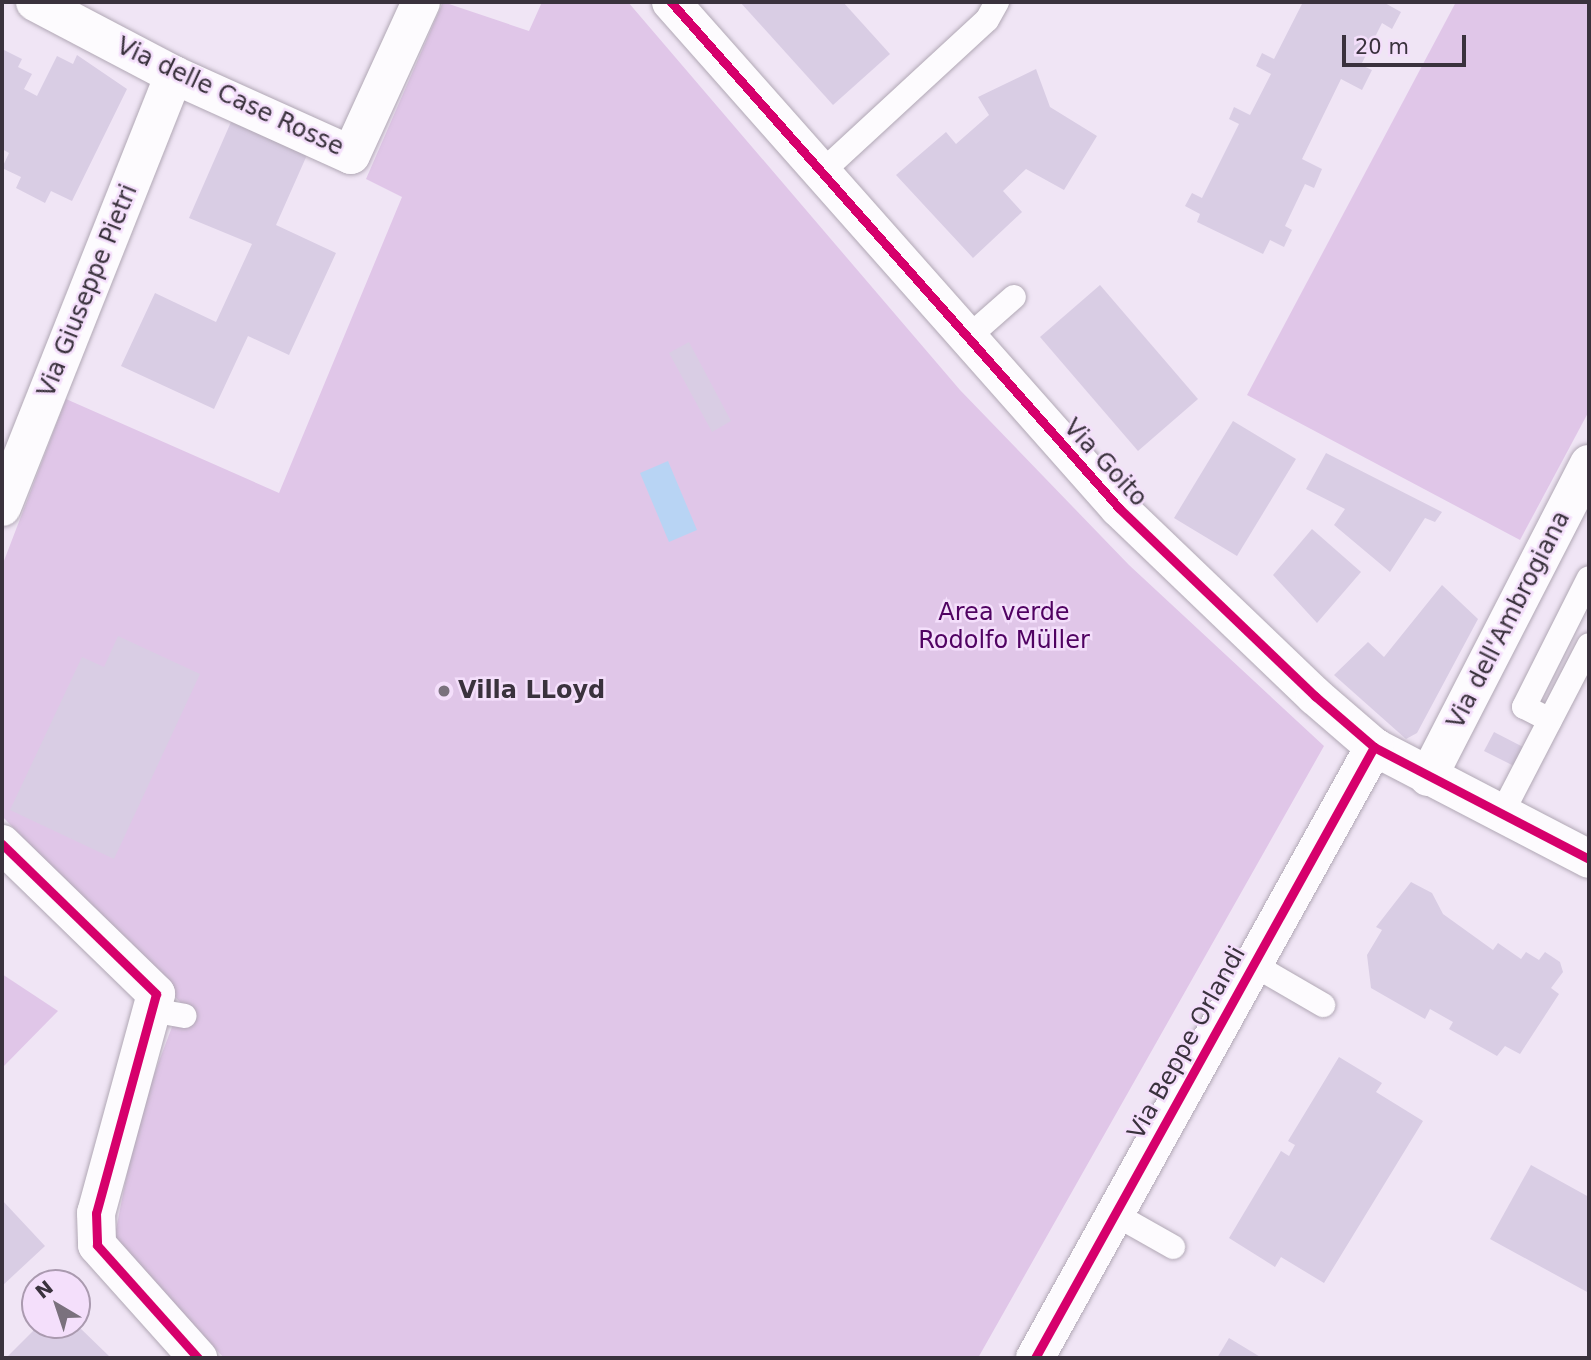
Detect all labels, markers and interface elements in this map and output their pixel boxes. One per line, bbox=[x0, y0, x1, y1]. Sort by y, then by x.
scale bar bbox=[1346, 21, 1470, 65]
street label: Via delle Case Rosse bbox=[112, 32, 348, 162]
text: 20 m bbox=[1355, 35, 1409, 59]
street label: Via Giuseppe Pietri bbox=[32, 180, 144, 402]
street label: Via Goito bbox=[1057, 413, 1153, 513]
street label: Via dell'Ambrogiana bbox=[1442, 506, 1576, 734]
park label: Area verde Rodolfo Müller bbox=[918, 599, 1090, 655]
place label: Villa LLoyd bbox=[458, 677, 605, 705]
marker: Villa LLoyd bbox=[436, 683, 452, 699]
street label: Via Beppe Orlandi bbox=[1122, 941, 1252, 1145]
north arrow bbox=[21, 1269, 91, 1339]
text: N bbox=[31, 1276, 57, 1303]

